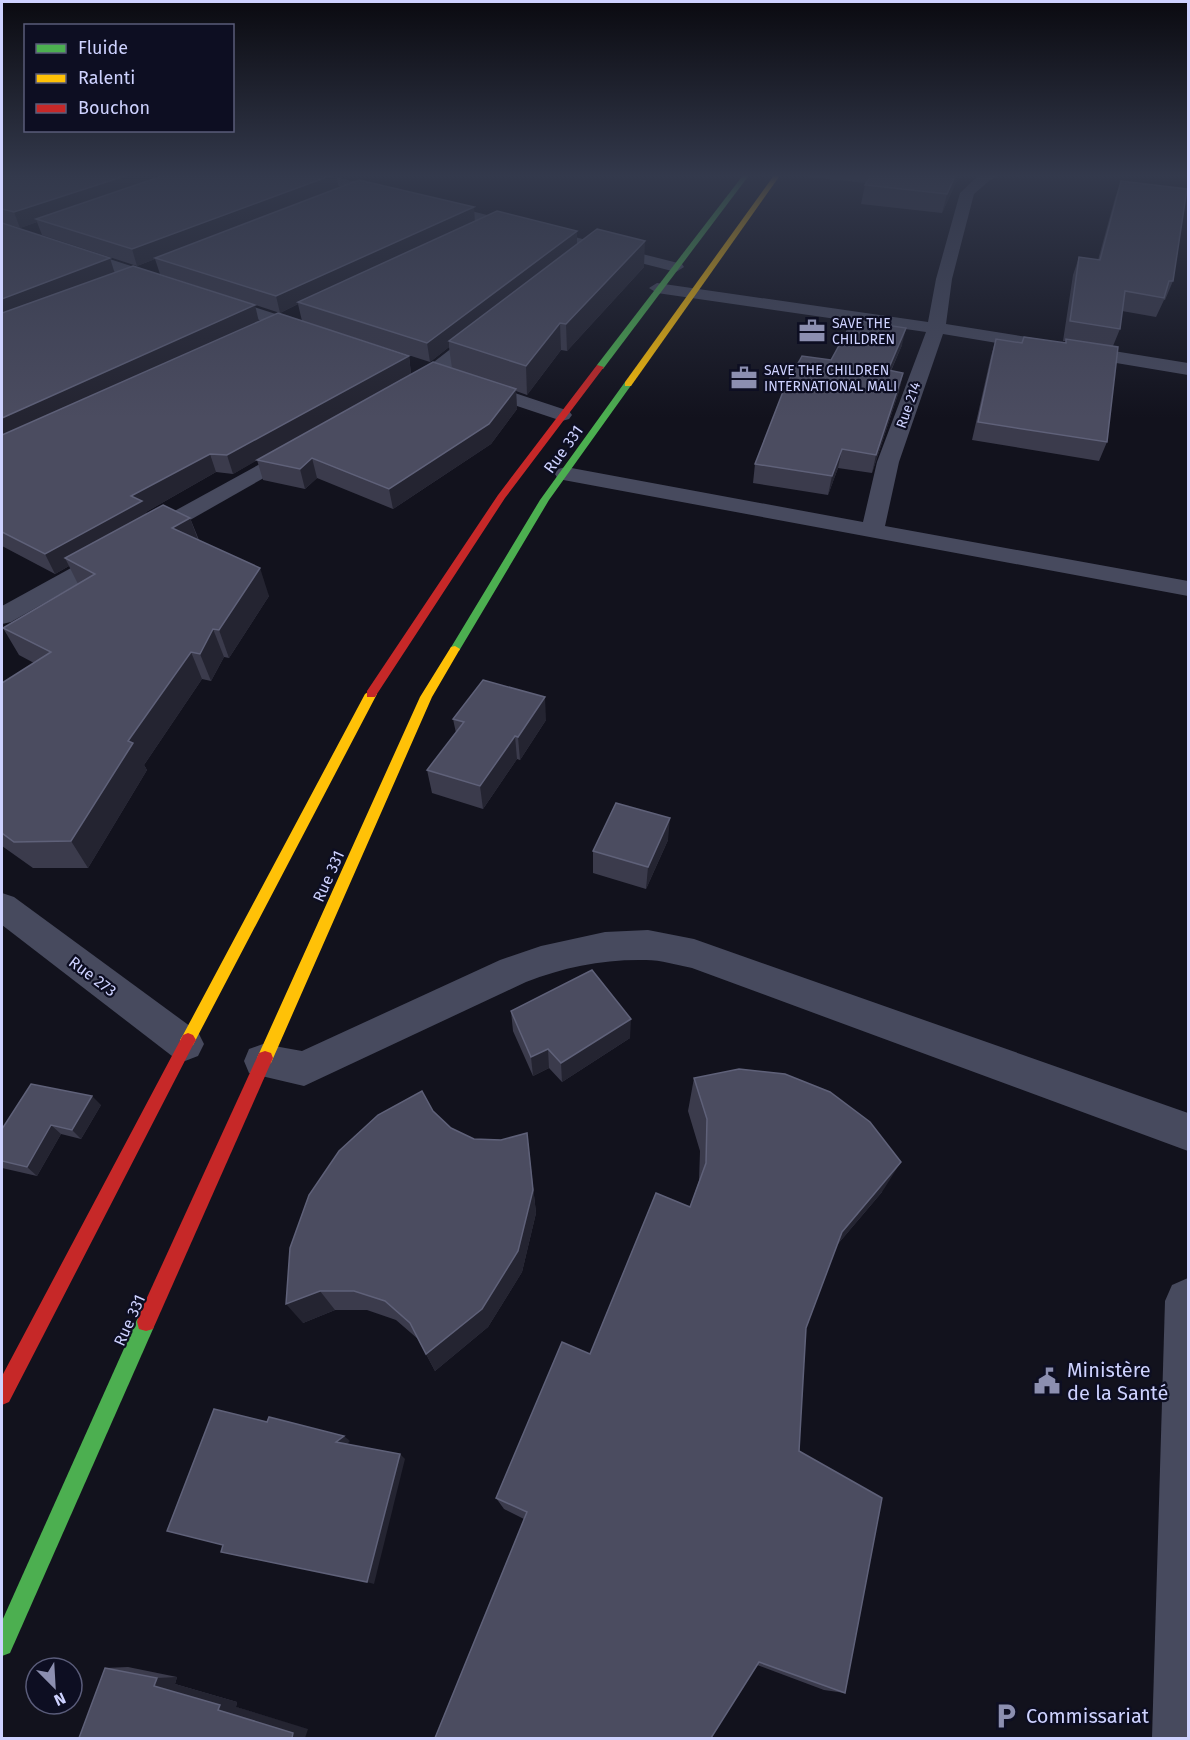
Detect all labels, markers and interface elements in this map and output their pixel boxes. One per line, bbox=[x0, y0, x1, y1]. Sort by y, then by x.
legend bbox=[24, 24, 234, 132]
text: Fluide bbox=[78, 37, 128, 59]
text: Ralenti bbox=[78, 67, 135, 89]
text: Bouchon bbox=[78, 97, 150, 119]
place label: SAVE THE CHILDREN bbox=[832, 315, 895, 348]
office icon: SAVE THE CHILDREN bbox=[797, 316, 827, 346]
place label: SAVE THE CHILDREN INTERNATIONAL MALI bbox=[764, 362, 897, 395]
office icon: SAVE THE CHILDREN INTERNATIONAL MALI bbox=[729, 363, 759, 393]
street label: Rue 214 bbox=[893, 379, 925, 431]
street label: Rue 331 bbox=[540, 422, 587, 477]
street label: Rue 331 bbox=[309, 847, 348, 905]
street label: Rue 273 bbox=[65, 952, 120, 1000]
street label: Rue 331 bbox=[110, 1291, 149, 1349]
place label: Ministère de la Santé bbox=[1067, 1358, 1168, 1405]
public building icon: Ministère de la Santé bbox=[1032, 1366, 1062, 1396]
north arrow bbox=[24, 1656, 84, 1716]
text: N bbox=[51, 1688, 69, 1710]
parking icon: Commissariat bbox=[991, 1701, 1021, 1731]
place label: Commissariat bbox=[1026, 1704, 1150, 1728]

